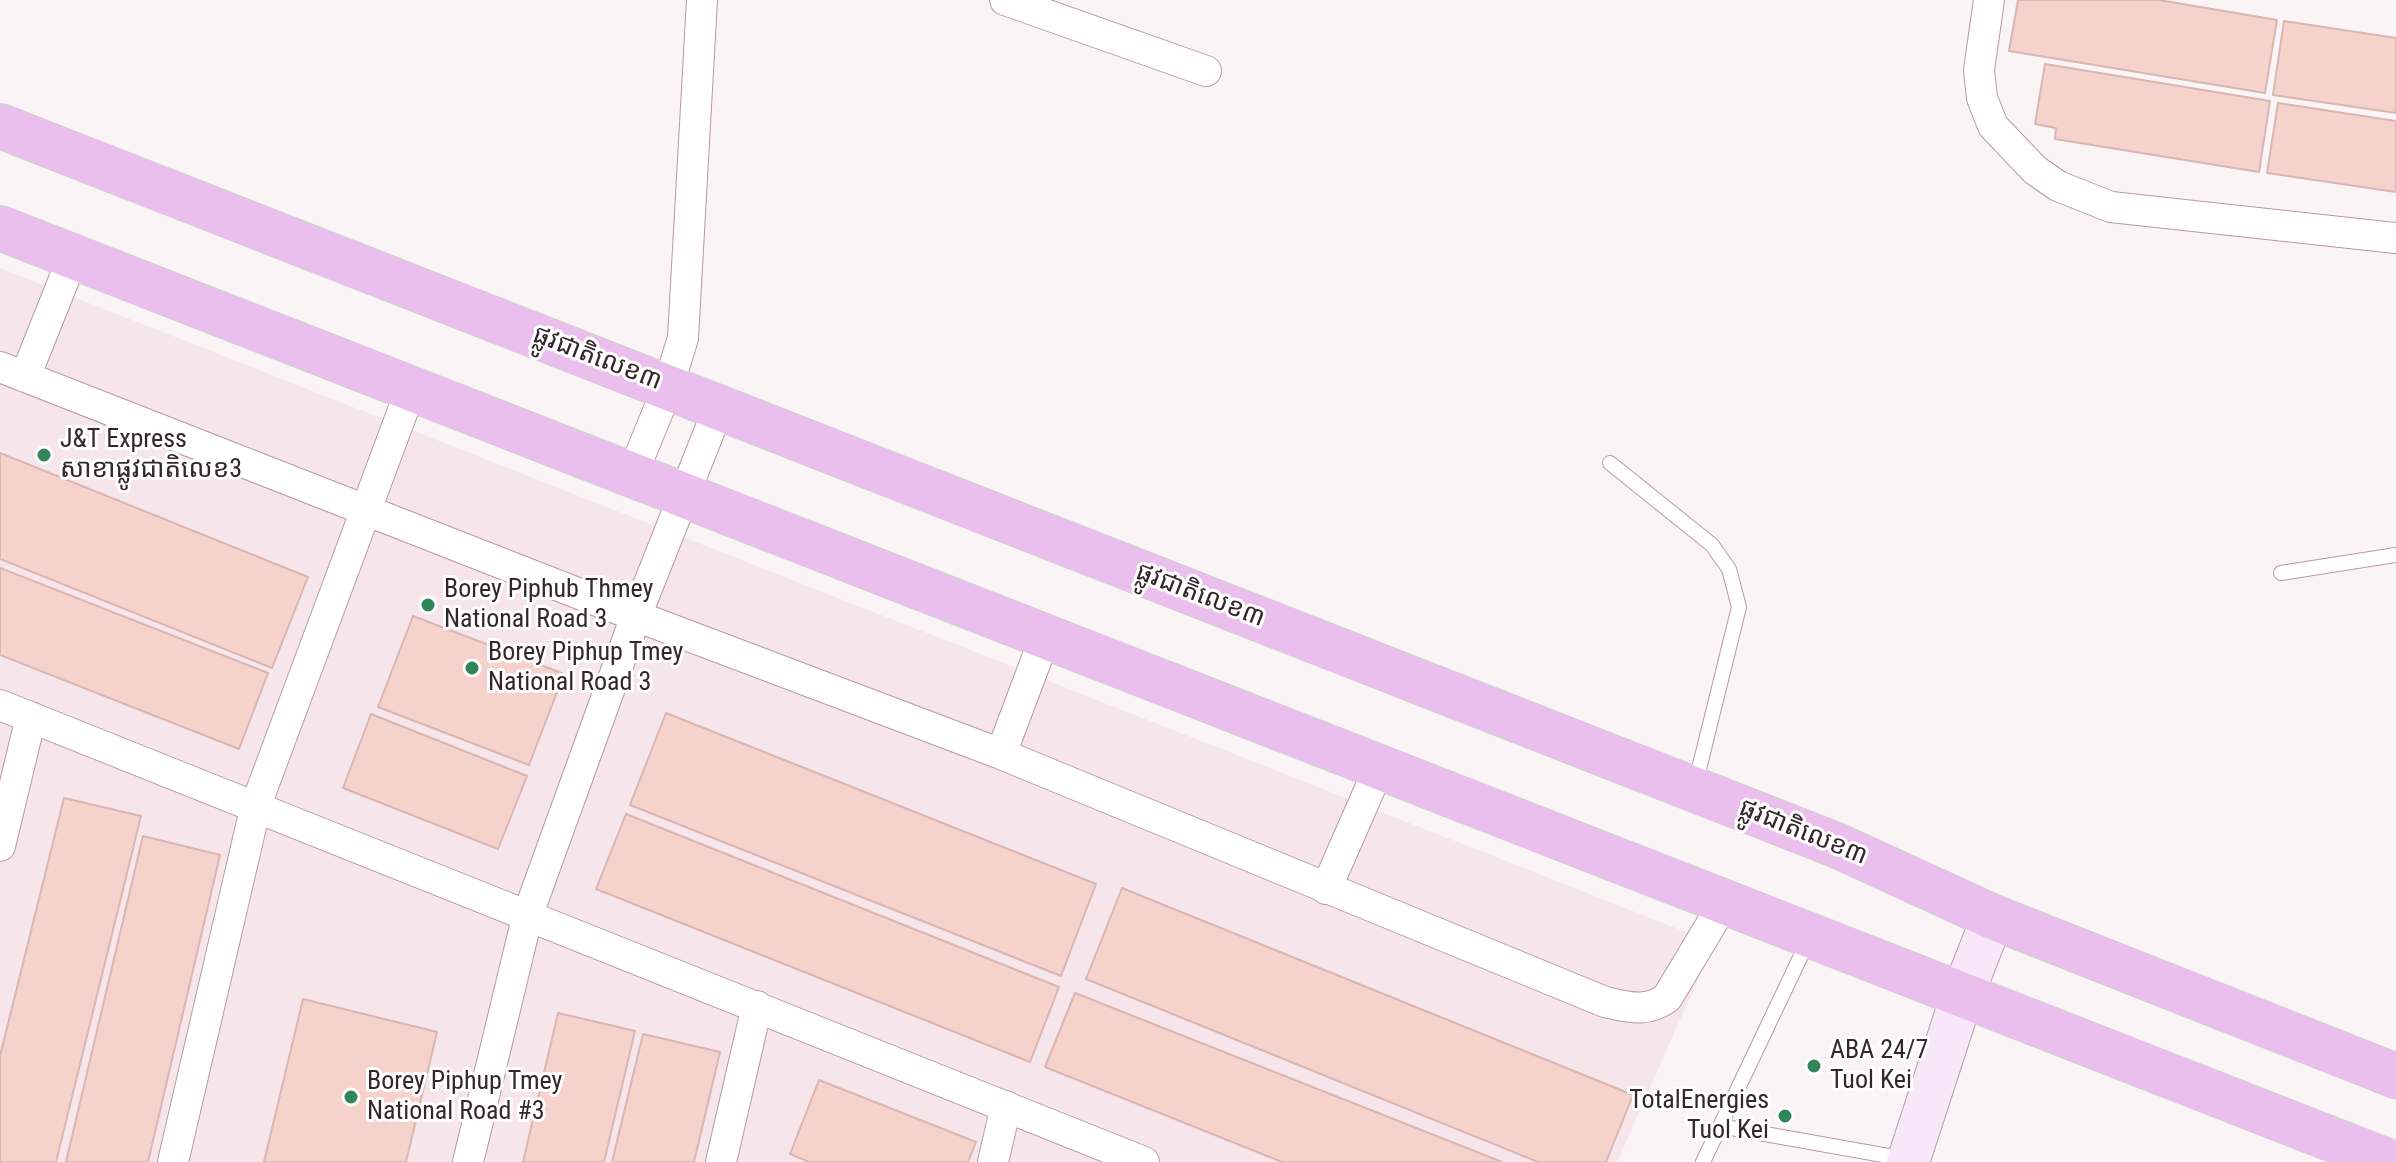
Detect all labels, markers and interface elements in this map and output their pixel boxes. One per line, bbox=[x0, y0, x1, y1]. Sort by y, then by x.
street label: ផ្លូវជាតិលេខ៣ bbox=[528, 320, 666, 398]
place label: J&T Express សាខាផ្លូវជាតិលេខ3 bbox=[60, 424, 242, 486]
marker: J&T Express សាខាផ្លូវជាតិលេខ3 bbox=[35, 446, 53, 464]
street label: ផ្លូវជាតិលេខ៣ bbox=[1131, 557, 1269, 635]
place label: Borey Piphub Thmey National Road 3 bbox=[444, 574, 653, 636]
marker: Borey Piphub Thmey National Road 3 bbox=[419, 596, 437, 614]
place label: Borey Piphup Tmey National Road 3 bbox=[488, 637, 683, 698]
marker: Borey Piphup Tmey National Road 3 bbox=[463, 659, 481, 677]
street label: ផ្លូវជាតិលេខ៣ bbox=[1734, 793, 1872, 873]
place label: ABA 24/7 Tuol Kei bbox=[1830, 1035, 1928, 1096]
marker: ABA 24/7 Tuol Kei bbox=[1805, 1057, 1823, 1075]
place label: Borey Piphup Tmey National Road #3 bbox=[367, 1066, 562, 1128]
place label: TotalEnergies Tuol Kei bbox=[1629, 1085, 1769, 1146]
marker: Borey Piphup Tmey National Road #3 bbox=[342, 1088, 360, 1106]
marker: TotalEnergies Tuol Kei bbox=[1776, 1107, 1794, 1125]

